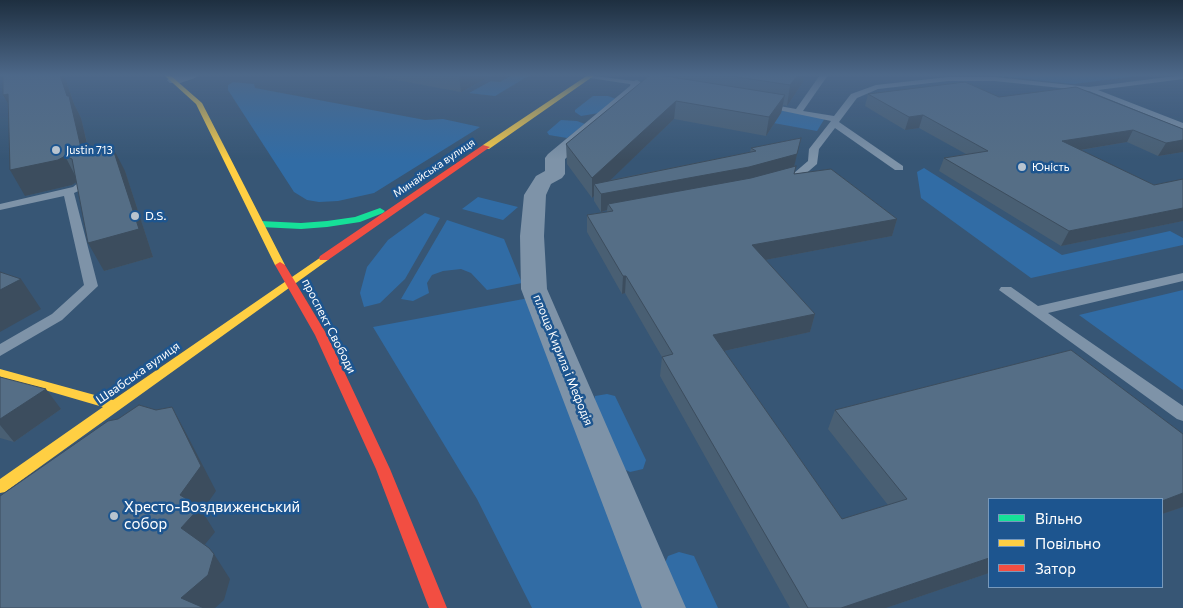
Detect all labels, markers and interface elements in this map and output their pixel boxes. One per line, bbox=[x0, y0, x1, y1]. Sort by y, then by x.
street label: Минайська вулиця bbox=[391, 136, 477, 200]
place label: Justin 713 bbox=[66, 143, 113, 157]
marker: Justin 713 bbox=[50, 144, 62, 156]
place label: Юність bbox=[1032, 160, 1069, 174]
marker: Юність bbox=[1016, 161, 1028, 173]
place label: D.S. bbox=[145, 209, 166, 223]
marker: D.S. bbox=[129, 210, 141, 222]
street label: проспект Свободи bbox=[299, 276, 359, 376]
street label: площа Кирила і Мефодія bbox=[530, 292, 596, 428]
street label: Швабська вулиця bbox=[93, 339, 183, 407]
place label: Хресто-Воздвиженський собор bbox=[124, 498, 300, 533]
legend bbox=[988, 498, 1163, 588]
text: Вільно bbox=[1035, 509, 1082, 527]
marker: Хресто-Воздвиженський собор bbox=[108, 510, 120, 522]
text: Повільно bbox=[1035, 534, 1101, 552]
text: Затор bbox=[1035, 559, 1076, 577]

